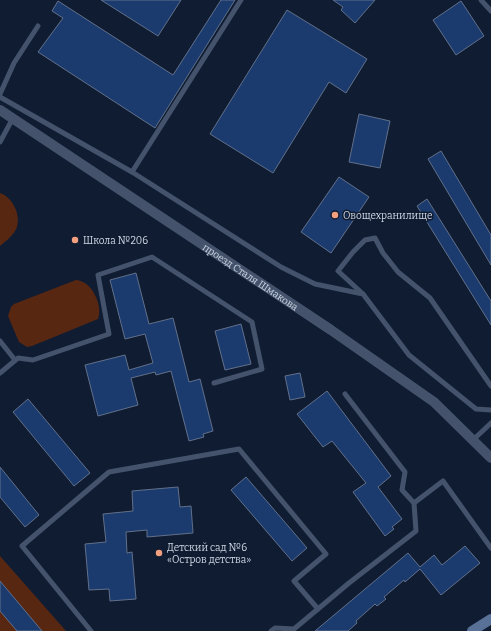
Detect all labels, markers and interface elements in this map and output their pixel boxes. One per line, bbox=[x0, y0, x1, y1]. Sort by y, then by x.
marker: Овощехранилище bbox=[330, 210, 340, 220]
place label: Овощехранилище bbox=[343, 210, 433, 222]
marker: Школа №206 bbox=[70, 235, 80, 245]
place label: Школа №206 bbox=[83, 235, 148, 247]
street label: проезд Сталя Шмакова bbox=[200, 241, 301, 314]
place label: Детский сад №6 «Остров детства» bbox=[167, 542, 251, 566]
marker: Детский сад №6 «Остров детства» bbox=[154, 548, 164, 558]

